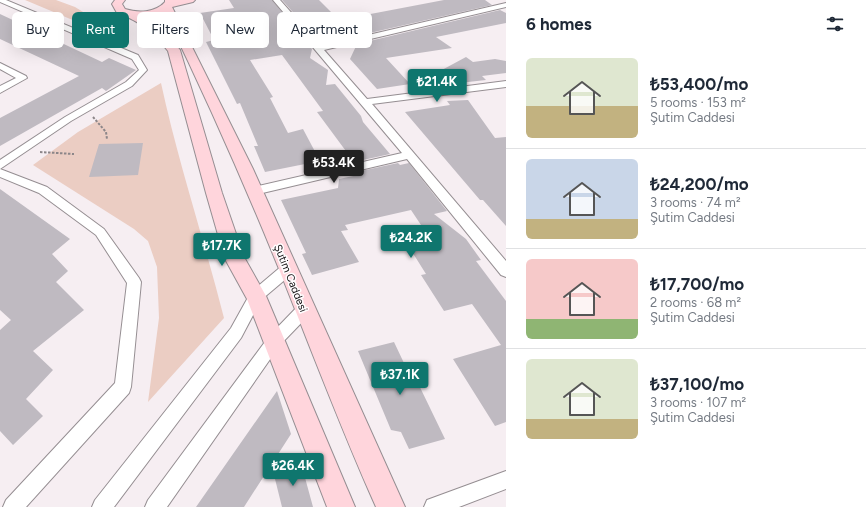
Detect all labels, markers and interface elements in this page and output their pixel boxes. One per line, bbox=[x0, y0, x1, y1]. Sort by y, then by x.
chip: Buy bbox=[12, 12, 64, 48]
chip: Rent bbox=[72, 12, 129, 48]
chip: Filters bbox=[137, 12, 203, 48]
chip: New bbox=[211, 12, 269, 48]
chip: Apartment bbox=[277, 12, 372, 48]
icon: filters bbox=[824, 13, 846, 35]
text: 6 homes bbox=[526, 14, 592, 34]
pin: ₺21.4K bbox=[404, 69, 470, 103]
text: ₺21.4K bbox=[417, 74, 457, 89]
icon: home bbox=[558, 74, 606, 122]
text: ₺53,400/mo bbox=[650, 74, 748, 94]
text: 5 rooms · 153 m² bbox=[650, 95, 746, 110]
text: Şutim Caddesi bbox=[650, 110, 735, 125]
pin: ₺53.4K bbox=[301, 150, 367, 184]
text: ₺53.4K bbox=[313, 155, 355, 170]
text: ₺24,200/mo bbox=[650, 174, 749, 194]
icon: home bbox=[558, 175, 606, 223]
text: 3 rooms · 74 m² bbox=[650, 195, 741, 210]
text: Şutim Caddesi bbox=[650, 210, 735, 225]
pin: ₺24.2K bbox=[378, 225, 444, 259]
text: ₺24.2K bbox=[390, 230, 432, 245]
pin: ₺17.7K bbox=[189, 233, 255, 267]
text: ₺17.7K bbox=[202, 238, 242, 253]
street label: Şutim Caddesi bbox=[271, 242, 310, 314]
text: ₺17,700/mo bbox=[650, 274, 744, 294]
icon: home bbox=[558, 275, 606, 323]
text: 2 rooms · 68 m² bbox=[650, 295, 741, 310]
text: Şutim Caddesi bbox=[650, 310, 735, 325]
pin: ₺37.1K bbox=[367, 362, 433, 396]
text: ₺37.1K bbox=[380, 367, 420, 382]
text: ₺37,100/mo bbox=[650, 374, 744, 394]
icon: home bbox=[558, 375, 606, 423]
text: 3 rooms · 107 m² bbox=[650, 395, 746, 410]
text: Şutim Caddesi bbox=[650, 410, 735, 425]
pin: ₺26.4K bbox=[260, 453, 326, 487]
text: ₺26.4K bbox=[272, 458, 314, 473]

